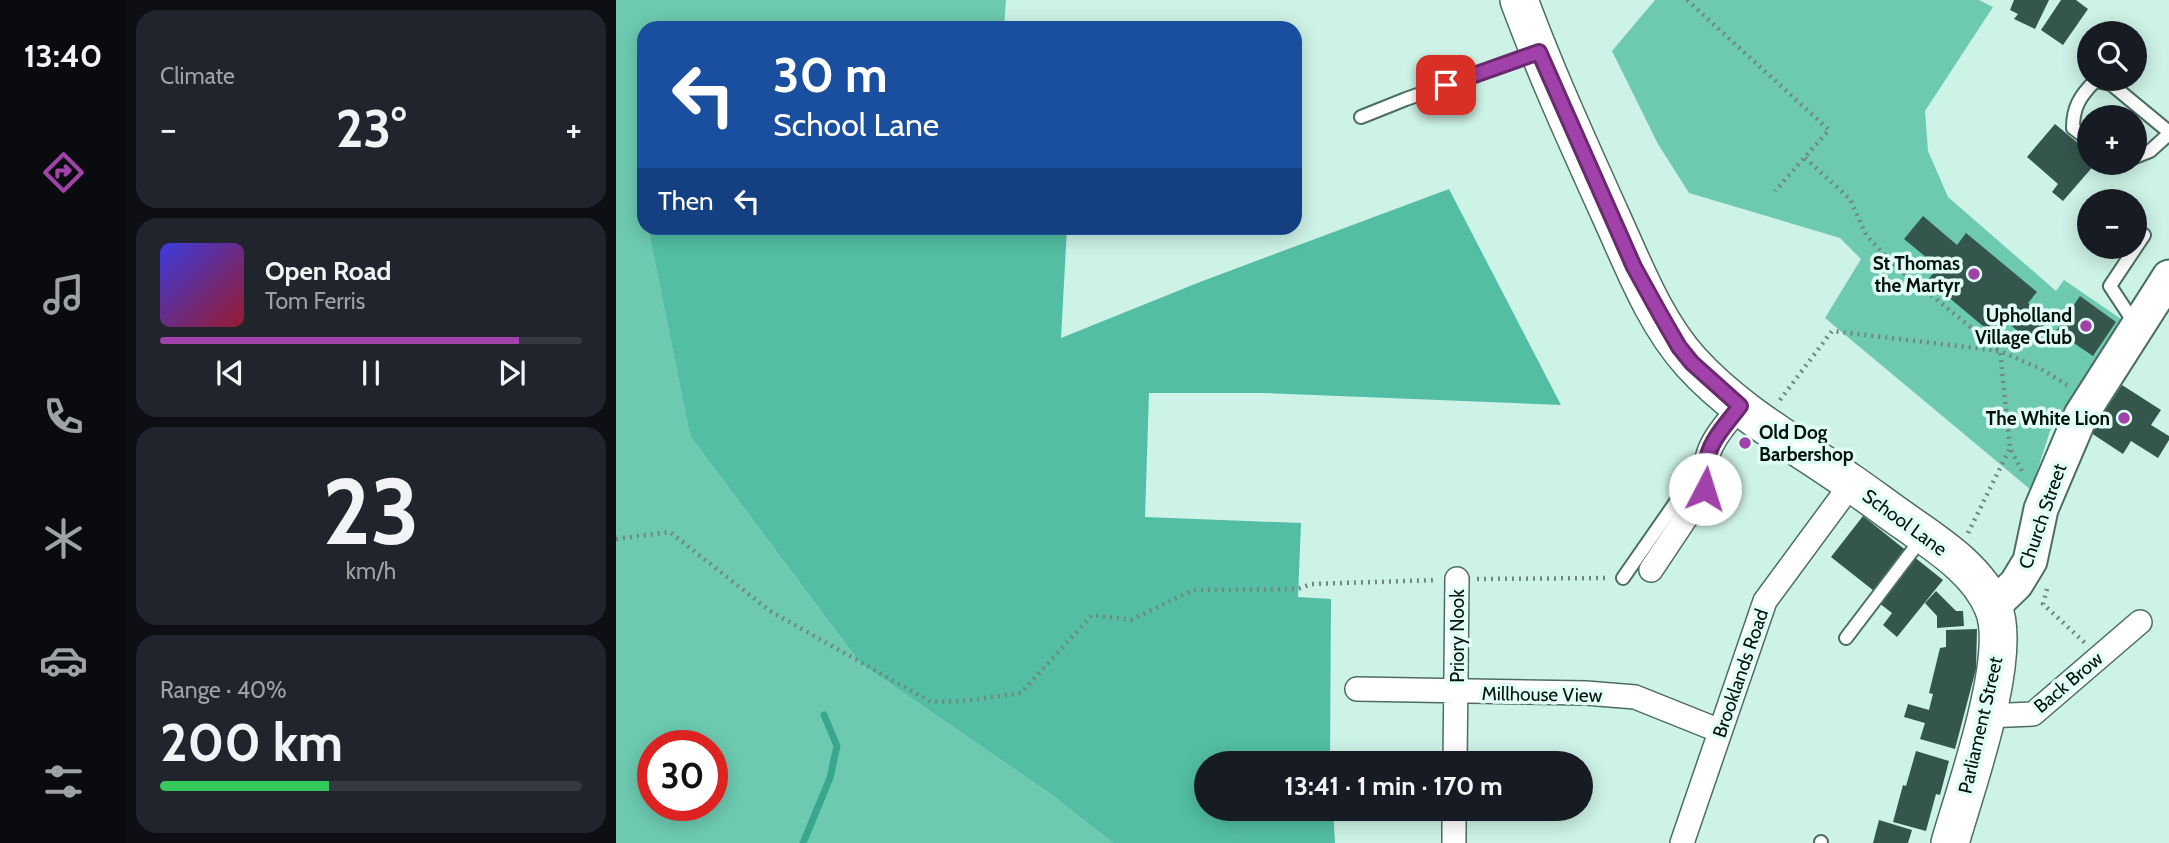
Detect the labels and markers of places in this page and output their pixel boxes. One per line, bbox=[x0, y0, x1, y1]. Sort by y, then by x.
pin bbox=[1416, 55, 1476, 115]
place label: St Thomas the Martyr bbox=[1873, 252, 1961, 297]
marker: St Thomas the Martyr bbox=[1966, 266, 1982, 282]
place label: Upholland Village Club bbox=[1975, 304, 2072, 349]
marker: Upholland Village Club bbox=[2078, 318, 2094, 334]
place label: The White Lion bbox=[1986, 407, 2110, 430]
marker: The White Lion bbox=[2116, 410, 2132, 426]
place label: Old Dog Barbershop bbox=[1759, 421, 1854, 466]
marker: Old Dog Barbershop bbox=[1737, 435, 1753, 451]

